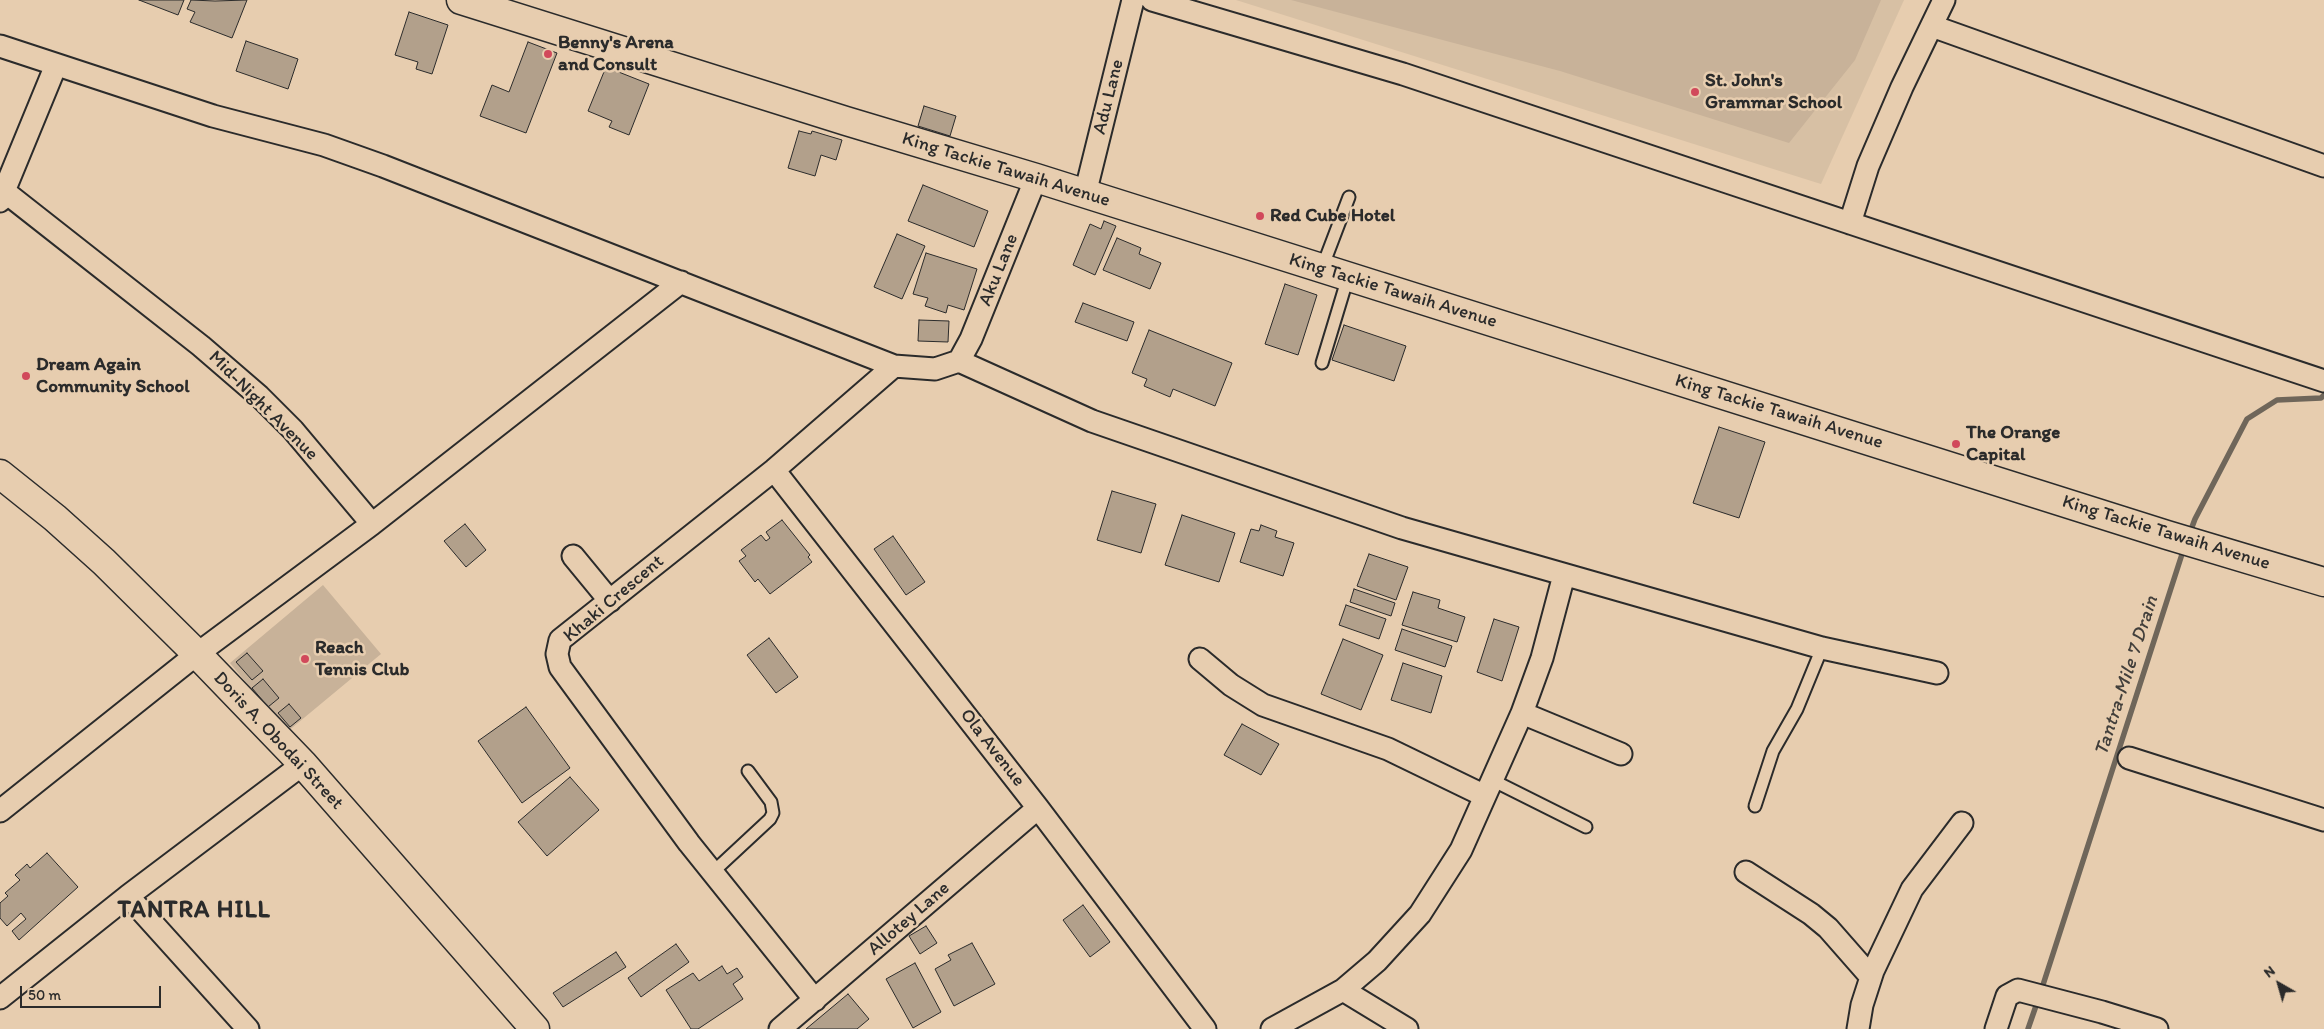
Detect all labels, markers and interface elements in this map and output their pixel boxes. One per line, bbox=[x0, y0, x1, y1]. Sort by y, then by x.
place label: Benny's Arena and Consult bbox=[558, 32, 674, 76]
marker: Benny's Arena and Consult bbox=[542, 48, 554, 60]
street label: Adu Lane bbox=[1089, 57, 1129, 137]
place label: St. John's Grammar School bbox=[1705, 70, 1842, 114]
marker: St. John's Grammar School bbox=[1689, 86, 1701, 98]
street label: King Tackie Tawaih Avenue bbox=[899, 127, 1113, 213]
place label: Red Cube Hotel bbox=[1270, 205, 1395, 227]
marker: Red Cube Hotel bbox=[1254, 210, 1266, 222]
street label: Aku Lane bbox=[974, 230, 1024, 310]
street label: King Tackie Tawaih Avenue bbox=[1286, 248, 1500, 334]
street label: Mid-Night Avenue bbox=[203, 346, 323, 466]
place label: Dream Again Community School bbox=[36, 354, 190, 398]
street label: King Tackie Tawaih Avenue bbox=[1672, 369, 1886, 455]
marker: Dream Again Community School bbox=[20, 370, 32, 382]
place label: The Orange Capital bbox=[1966, 422, 2060, 466]
marker: The Orange Capital bbox=[1950, 438, 1962, 450]
street label: King Tackie Tawaih Avenue bbox=[2059, 490, 2273, 576]
street label: Khaki Crescent bbox=[559, 550, 669, 648]
water label: Tantra-Mile 7 Drain bbox=[2090, 593, 2164, 759]
place label: Reach Tennis Club bbox=[315, 637, 409, 681]
marker: Reach Tennis Club bbox=[299, 653, 311, 665]
street label: Doris A. Obodai Street bbox=[208, 667, 348, 815]
street label: Ola Avenue bbox=[954, 704, 1030, 792]
street label: Allotey Lane bbox=[863, 877, 955, 961]
district label: TANTRA HILL bbox=[116, 897, 272, 925]
north arrow bbox=[2254, 959, 2304, 1009]
text: N bbox=[2260, 962, 2278, 981]
scale bar bbox=[22, 976, 164, 1008]
text: 50 m bbox=[28, 986, 61, 1004]

